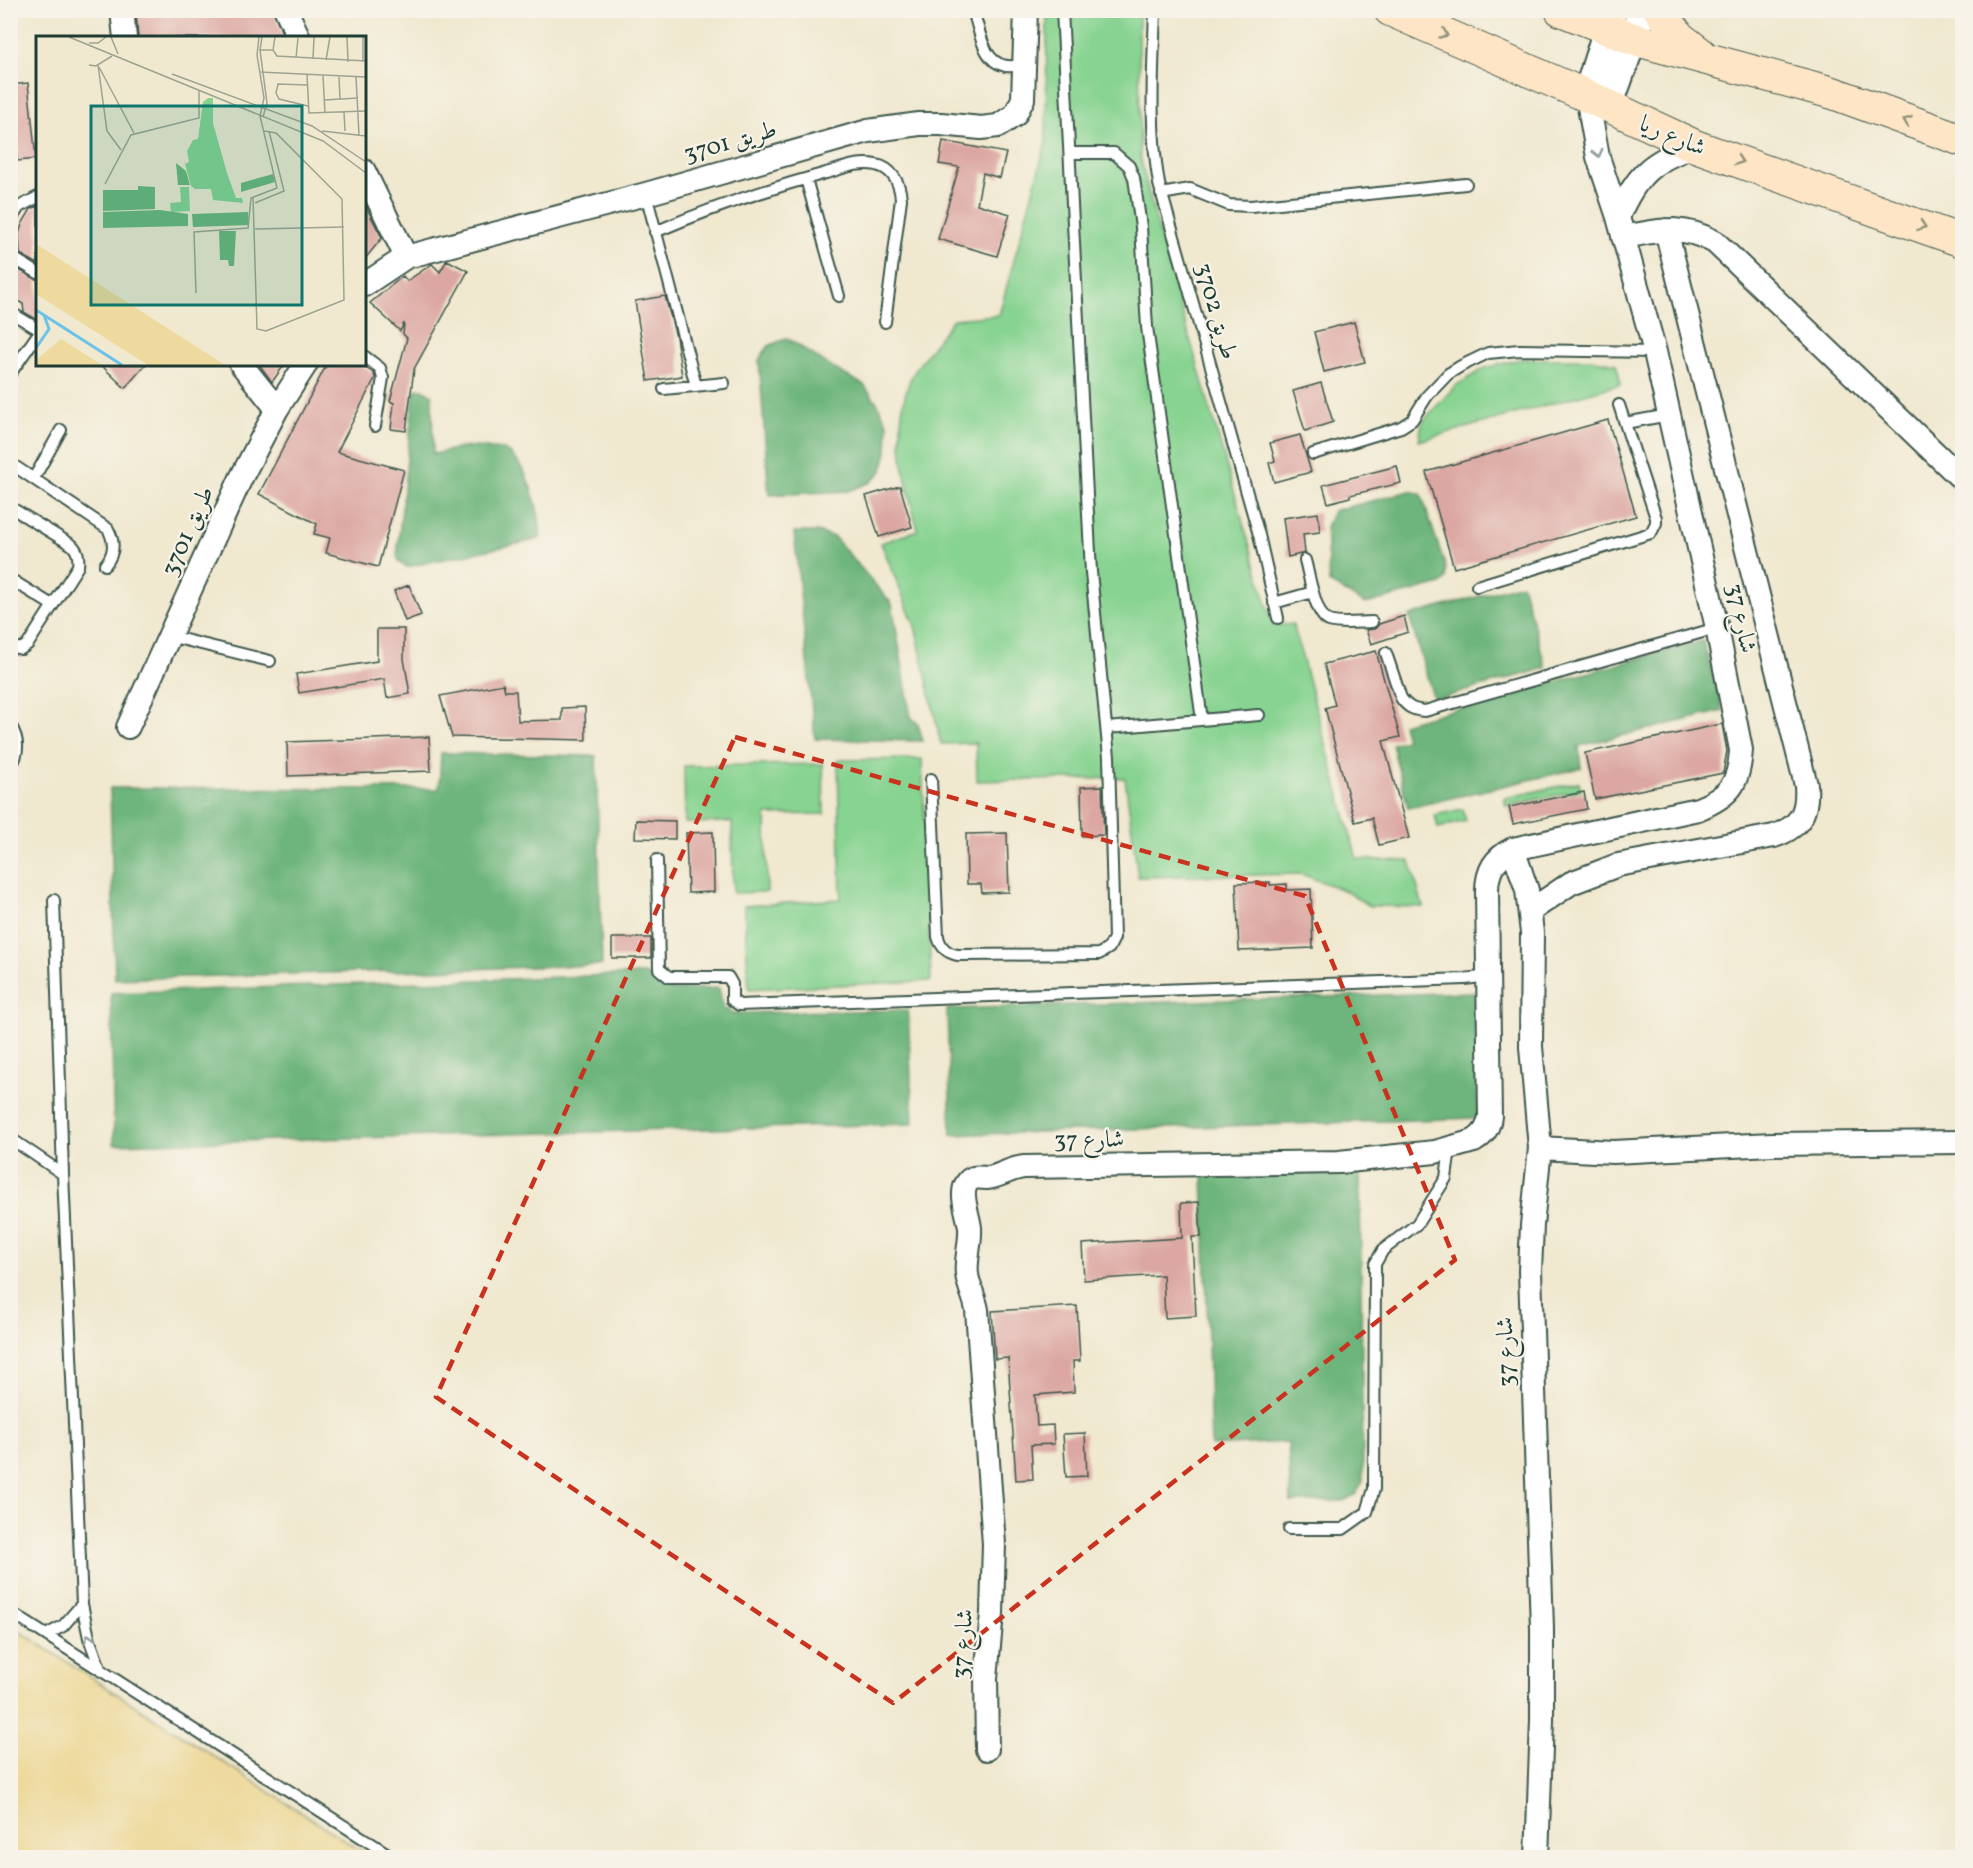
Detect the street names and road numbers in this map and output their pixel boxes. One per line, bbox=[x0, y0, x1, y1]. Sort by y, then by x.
street label: شارع ريا bbox=[1633, 108, 1711, 167]
street label: طريق 3701 bbox=[680, 113, 781, 172]
street label: طريق 3702 bbox=[1185, 259, 1245, 364]
street label: طريق 3701 bbox=[154, 481, 224, 582]
street label: شارع 37 bbox=[1715, 580, 1764, 657]
street label: شارع 37 bbox=[1054, 1123, 1125, 1160]
street label: شارع 37 bbox=[1489, 1316, 1526, 1388]
street label: شارع 37 bbox=[945, 1608, 984, 1681]

